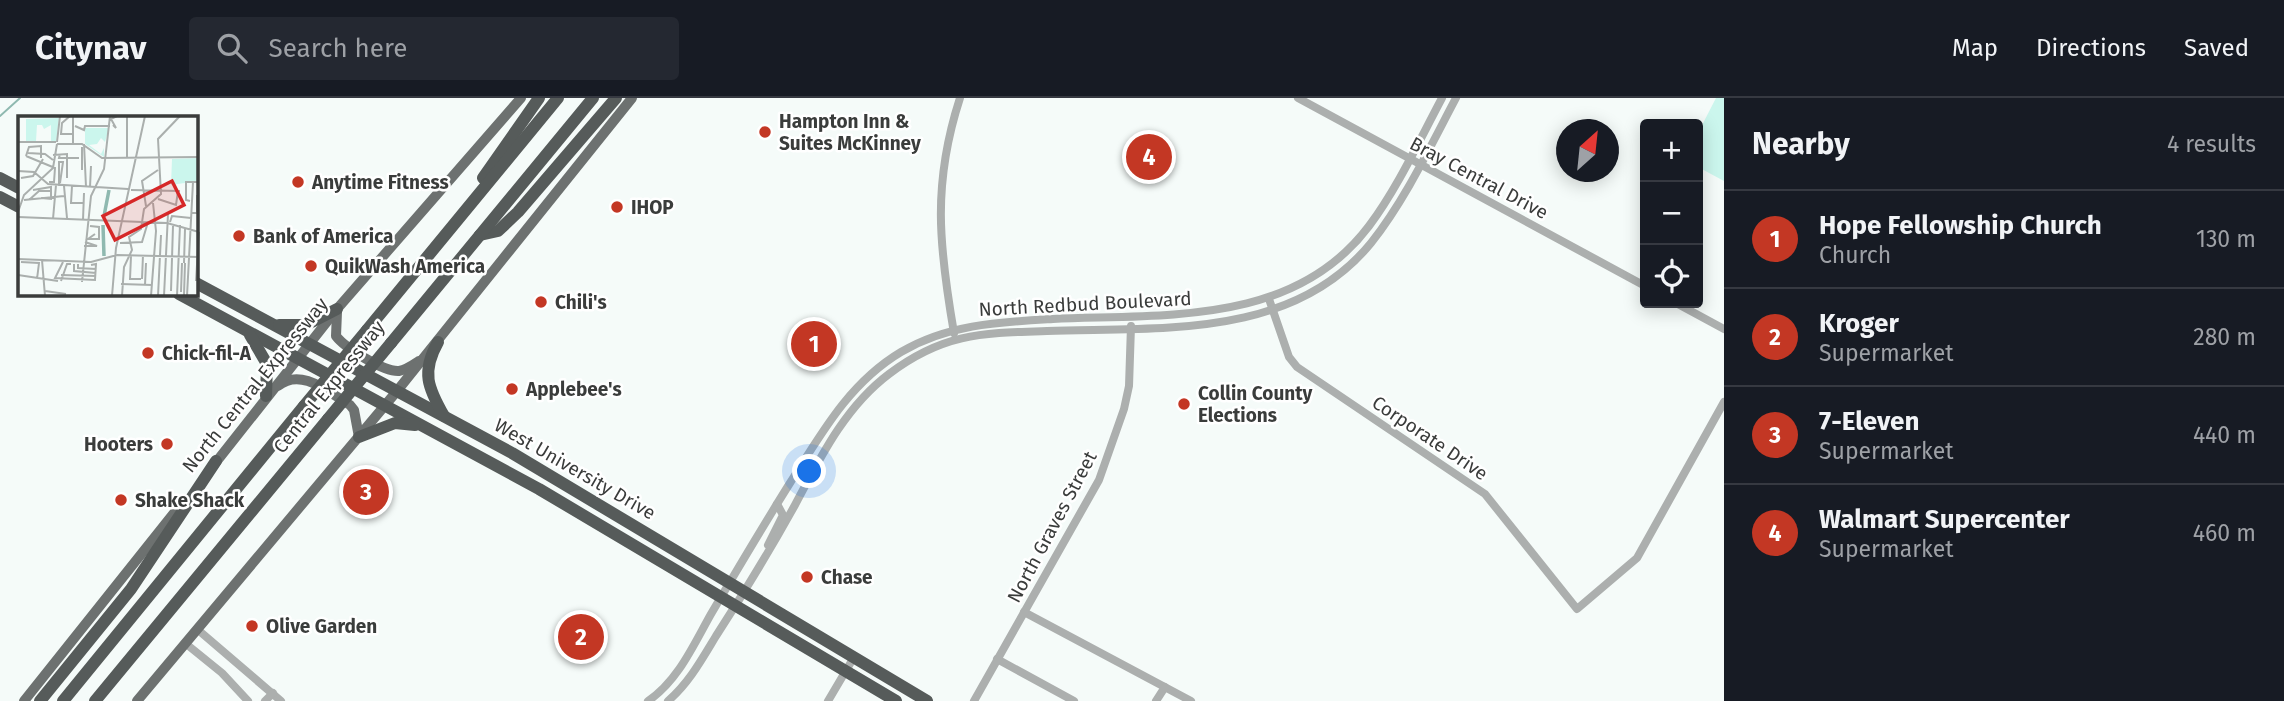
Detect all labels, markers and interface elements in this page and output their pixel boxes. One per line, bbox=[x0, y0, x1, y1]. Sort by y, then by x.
search box bbox=[189, 17, 679, 80]
text: Citynav bbox=[35, 28, 147, 68]
icon: search bbox=[213, 29, 251, 67]
text: Search here bbox=[269, 33, 407, 64]
text: Map bbox=[1952, 34, 1998, 62]
text: Directions bbox=[2036, 34, 2146, 62]
text: Saved bbox=[2184, 34, 2249, 62]
place label: Hampton Inn & Suites McKinney bbox=[779, 110, 921, 155]
inset map bbox=[18, 116, 198, 296]
north arrow bbox=[1556, 119, 1619, 182]
map controls bbox=[1640, 119, 1703, 308]
button: + bbox=[1640, 119, 1703, 182]
marker: Hampton Inn & Suites McKinney bbox=[757, 124, 773, 140]
text: Nearby bbox=[1752, 126, 1850, 162]
text: 4 results bbox=[2167, 130, 2256, 158]
pin: 4 bbox=[1126, 131, 1172, 183]
street label: Bray Central Drive bbox=[1406, 132, 1552, 224]
place label: Anytime Fitness bbox=[311, 171, 449, 194]
marker: Anytime Fitness bbox=[290, 174, 306, 190]
button: − bbox=[1640, 182, 1703, 245]
place label: IHOP bbox=[631, 196, 674, 219]
marker: IHOP bbox=[609, 199, 625, 215]
text: Hope Fellowship Church bbox=[1819, 210, 2102, 241]
place label: Bank of America bbox=[253, 225, 394, 248]
text: 1 bbox=[1770, 225, 1780, 253]
text: 130 m bbox=[2196, 225, 2256, 253]
marker: Bank of America bbox=[231, 228, 247, 244]
text: Church bbox=[1819, 241, 1891, 269]
button: locate bbox=[1640, 245, 1703, 308]
place label: QuikWash America bbox=[325, 255, 485, 278]
marker: QuikWash America bbox=[303, 258, 319, 274]
street label: North Redbud Boulevard bbox=[978, 287, 1192, 321]
place label: Chili's bbox=[555, 291, 607, 314]
street label: North Central Expressway bbox=[177, 293, 333, 477]
marker: Chili's bbox=[533, 294, 549, 310]
text: Kroger bbox=[1819, 308, 1899, 339]
street label: Central Expressway bbox=[269, 316, 389, 458]
pin: 1 bbox=[791, 318, 837, 370]
text: 2 bbox=[1769, 323, 1781, 351]
text: 280 m bbox=[2193, 323, 2256, 351]
text: Supermarket bbox=[1819, 339, 1954, 367]
place label: Chick-fil-A bbox=[162, 342, 252, 365]
marker: Chick-fil-A bbox=[140, 345, 156, 361]
place label: Applebee's bbox=[525, 378, 622, 401]
marker: Applebee's bbox=[504, 381, 520, 397]
place label: Collin County Elections bbox=[1198, 382, 1312, 427]
street label: Corporate Drive bbox=[1368, 391, 1492, 485]
marker: Collin County Elections bbox=[1176, 396, 1192, 412]
text: 7-Eleven bbox=[1819, 406, 1919, 437]
street label: West University Drive bbox=[490, 413, 660, 525]
text: 3 bbox=[1769, 421, 1781, 449]
text: 440 m bbox=[2193, 421, 2256, 449]
place label: Hooters bbox=[84, 433, 153, 456]
marker: Hooters bbox=[159, 436, 175, 452]
text: Supermarket bbox=[1819, 437, 1954, 465]
street label: North Graves Street bbox=[1002, 447, 1102, 607]
your location bbox=[792, 454, 826, 488]
pin: 3 bbox=[343, 466, 389, 518]
place label: Shake Shack bbox=[135, 489, 245, 512]
marker: Shake Shack bbox=[113, 492, 129, 508]
text: Walmart Supercenter bbox=[1819, 504, 2070, 535]
text: 4 bbox=[1769, 519, 1782, 547]
text: 460 m bbox=[2193, 519, 2256, 547]
text: Supermarket bbox=[1819, 535, 1954, 563]
place label: Chase bbox=[821, 566, 873, 589]
marker: Chase bbox=[799, 569, 815, 585]
pin: 2 bbox=[558, 611, 604, 663]
place label: Olive Garden bbox=[266, 615, 377, 638]
marker: Olive Garden bbox=[244, 618, 260, 634]

